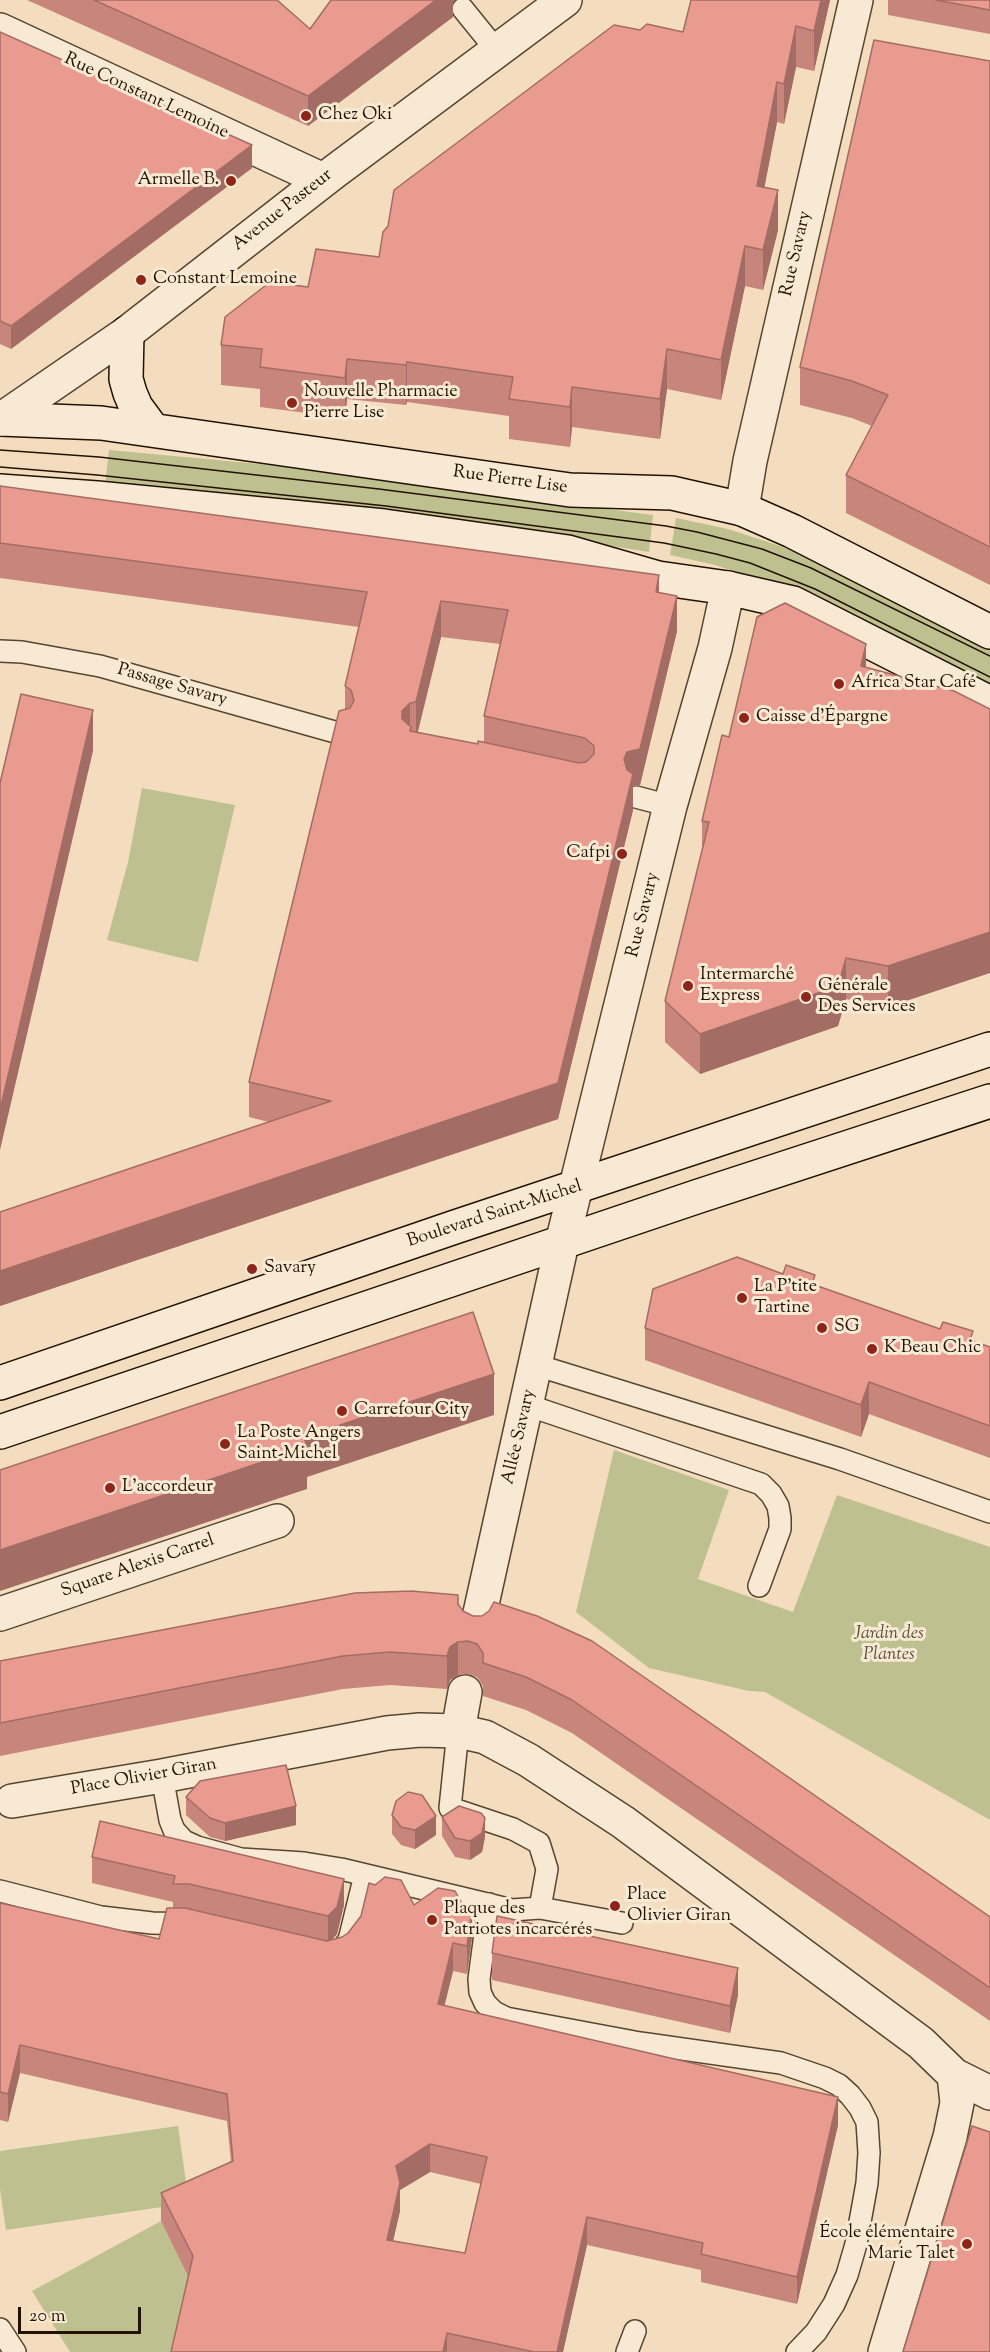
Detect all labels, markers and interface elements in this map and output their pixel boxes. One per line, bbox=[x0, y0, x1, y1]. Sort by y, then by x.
street label: Rue Constant Lemoine bbox=[60, 49, 232, 145]
place label: Chez Oki bbox=[318, 105, 392, 127]
marker: Chez Oki bbox=[299, 109, 313, 123]
street label: Avenue Pasteur bbox=[229, 165, 337, 257]
place label: Armelle B. bbox=[138, 170, 219, 192]
marker: Armelle B. bbox=[224, 174, 238, 188]
street label: Rue Savary bbox=[777, 209, 817, 299]
place label: Constant Lemoine bbox=[153, 269, 297, 291]
marker: Constant Lemoine bbox=[134, 273, 148, 287]
place label: Nouvelle Pharmacie Pierre Lise bbox=[304, 382, 458, 424]
marker: Nouvelle Pharmacie Pierre Lise bbox=[285, 396, 299, 410]
street label: Rue Pierre Lise bbox=[451, 462, 569, 500]
street label: Passage Savary bbox=[115, 660, 229, 712]
place label: Africa Star Café bbox=[851, 673, 976, 695]
marker: Africa Star Café bbox=[832, 677, 846, 691]
place label: Caisse d'Épargne bbox=[756, 707, 888, 729]
marker: Caisse d'Épargne bbox=[737, 711, 751, 725]
place label: Cafpi bbox=[566, 843, 610, 865]
marker: Cafpi bbox=[615, 847, 629, 861]
street label: Rue Savary bbox=[623, 870, 665, 960]
place label: Intermarché Express bbox=[700, 965, 794, 1008]
place label: Générale Des Services bbox=[818, 976, 915, 1018]
marker: Intermarché Express bbox=[681, 979, 695, 993]
marker: Générale Des Services bbox=[799, 990, 813, 1004]
street label: Boulevard Saint-Michel bbox=[405, 1177, 585, 1253]
place label: Savary bbox=[264, 1258, 316, 1280]
marker: Savary bbox=[245, 1262, 259, 1276]
place label: La P'tite Tartine bbox=[754, 1277, 817, 1320]
marker: La P'tite Tartine bbox=[735, 1291, 749, 1305]
place label: SG bbox=[834, 1317, 859, 1339]
marker: SG bbox=[815, 1321, 829, 1335]
place label: K Beau Chic bbox=[884, 1338, 981, 1360]
marker: K Beau Chic bbox=[865, 1342, 879, 1356]
street label: Allée Savary bbox=[499, 1387, 541, 1487]
place label: Carrefour City bbox=[354, 1400, 469, 1422]
marker: Carrefour City bbox=[335, 1404, 349, 1418]
place label: La Poste Angers Saint-Michel bbox=[237, 1423, 361, 1466]
marker: La Poste Angers Saint-Michel bbox=[218, 1437, 232, 1451]
place label: L'accordeur bbox=[122, 1477, 213, 1499]
marker: L'accordeur bbox=[103, 1481, 117, 1495]
street label: Square Alexis Carrel bbox=[59, 1531, 217, 1603]
park label: Jardin des Plantes bbox=[854, 1624, 924, 1666]
street label: Place Olivier Giran bbox=[69, 1755, 219, 1801]
place label: Place Olivier Giran bbox=[627, 1885, 731, 1928]
place label: Plaque des Patriotes incarcérés bbox=[444, 1899, 592, 1942]
marker: Place Olivier Giran bbox=[608, 1899, 622, 1913]
marker: Plaque des Patriotes incarcérés bbox=[425, 1913, 439, 1927]
place label: École élémentaire Marie Talet bbox=[819, 2223, 955, 2266]
marker: École élémentaire Marie Talet bbox=[960, 2237, 974, 2251]
scale bar bbox=[21, 2295, 144, 2333]
text: 20 m bbox=[29, 2304, 66, 2330]

